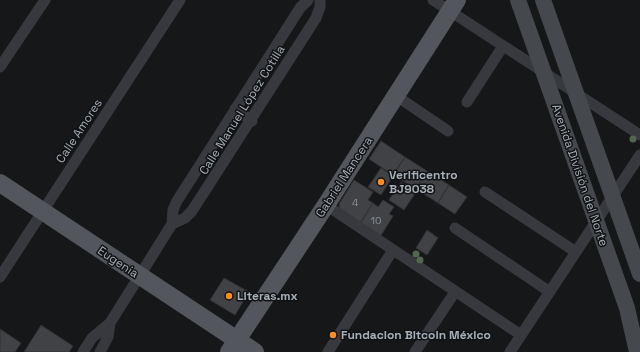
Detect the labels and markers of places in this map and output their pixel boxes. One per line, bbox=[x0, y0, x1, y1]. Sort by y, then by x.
place label: Verificentro BJ9038 bbox=[389, 167, 458, 197]
marker: Verificentro BJ9038 bbox=[376, 177, 386, 187]
place label: Literas.mx bbox=[237, 288, 298, 304]
marker: Literas.mx bbox=[224, 291, 234, 301]
place label: Fundacion Bitcoin México bbox=[341, 327, 491, 343]
marker: Fundacion Bitcoin México bbox=[328, 330, 338, 340]

